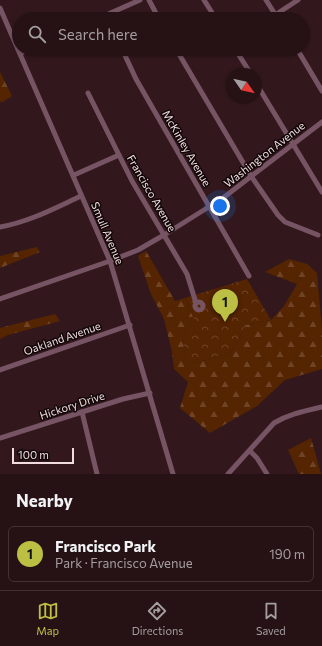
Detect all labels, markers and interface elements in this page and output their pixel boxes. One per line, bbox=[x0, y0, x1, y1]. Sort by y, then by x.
search box bbox=[12, 12, 310, 56]
icon: search bbox=[26, 23, 48, 45]
text: Search here bbox=[58, 25, 137, 43]
north arrow bbox=[226, 68, 262, 104]
street label: McKinley Avenue bbox=[160, 108, 214, 188]
street label: Washington Avenue bbox=[221, 118, 307, 190]
street label: Francisco Avenue bbox=[125, 152, 179, 234]
your location bbox=[210, 196, 230, 216]
street label: Smull Avenue bbox=[89, 200, 127, 266]
pin: 1 bbox=[212, 289, 238, 322]
street label: Oakland Avenue bbox=[22, 319, 102, 357]
street label: Hickory Drive bbox=[38, 388, 106, 422]
scale bar bbox=[12, 446, 74, 465]
text: 100 m bbox=[18, 448, 49, 461]
text: Nearby bbox=[16, 490, 73, 511]
text: Francisco Park bbox=[55, 537, 156, 555]
text: 1 bbox=[27, 546, 33, 562]
text: 190 m bbox=[269, 546, 305, 562]
text: Park · Francisco Avenue bbox=[55, 555, 193, 571]
tab: Map bbox=[36, 600, 59, 637]
tab: Directions bbox=[132, 600, 183, 637]
tab: Saved bbox=[256, 600, 286, 637]

